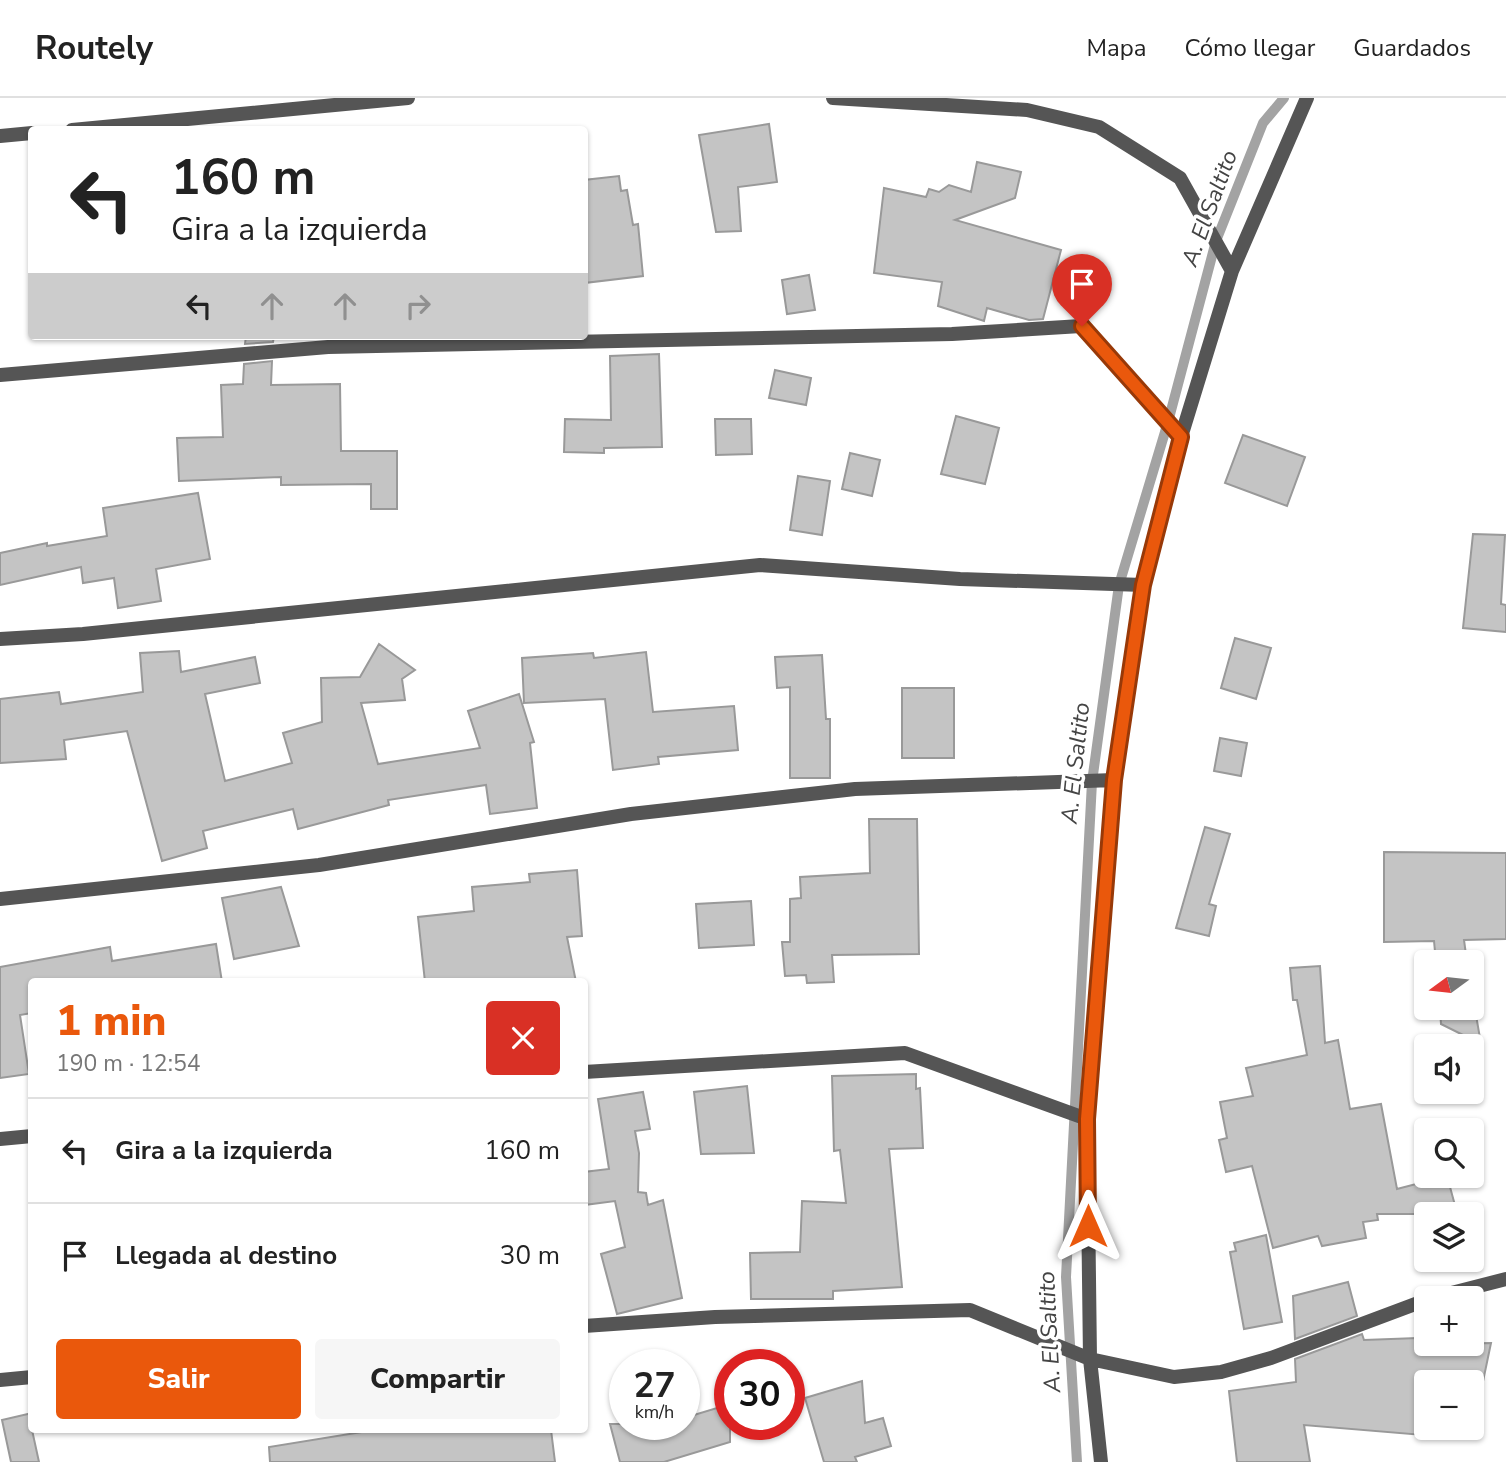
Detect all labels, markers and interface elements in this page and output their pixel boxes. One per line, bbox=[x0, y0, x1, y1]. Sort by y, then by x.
text: Routely bbox=[35, 26, 153, 71]
text: Mapa bbox=[1086, 32, 1146, 64]
text: Cómo llegar bbox=[1184, 32, 1315, 64]
text: Guardados bbox=[1353, 32, 1471, 64]
text: 160 m bbox=[171, 144, 315, 211]
water label: A. El Saltito bbox=[1174, 146, 1245, 272]
icon: left bbox=[56, 154, 147, 245]
text: Gira a la izquierda bbox=[171, 208, 428, 251]
pin bbox=[1052, 254, 1112, 326]
icon: arrive bbox=[1063, 265, 1101, 303]
icon: left bbox=[180, 287, 218, 325]
icon: ahead bbox=[253, 287, 291, 325]
icon: ahead bbox=[326, 287, 364, 325]
icon: right bbox=[399, 287, 437, 325]
water label: A. El Saltito bbox=[1054, 701, 1097, 826]
north arrow bbox=[1414, 950, 1484, 1020]
map controls bbox=[1414, 950, 1484, 1440]
text: 1 min bbox=[56, 993, 166, 1050]
button: close bbox=[486, 1001, 560, 1075]
button: sound bbox=[1414, 1034, 1484, 1104]
text: 190 m · 12:54 bbox=[56, 1048, 201, 1079]
button: search bbox=[1414, 1118, 1484, 1188]
icon: left bbox=[56, 1132, 94, 1170]
text: Gira a la izquierda bbox=[115, 1133, 333, 1168]
text: 160 m bbox=[484, 1133, 560, 1168]
position arrow bbox=[1051, 1189, 1125, 1263]
button: layers bbox=[1414, 1202, 1484, 1272]
icon: arrive bbox=[56, 1237, 94, 1275]
text: Llegada al destino bbox=[115, 1238, 337, 1273]
text: 30 m bbox=[500, 1238, 560, 1273]
water label: A. El Saltito bbox=[1031, 1270, 1068, 1394]
button: + bbox=[1414, 1286, 1484, 1356]
button: Salir bbox=[56, 1339, 301, 1419]
button: Compartir bbox=[315, 1339, 560, 1419]
speed limit sign: 30 bbox=[714, 1349, 805, 1440]
text: 27 bbox=[633, 1362, 676, 1409]
button: − bbox=[1414, 1370, 1484, 1440]
text: km/h bbox=[635, 1400, 674, 1424]

